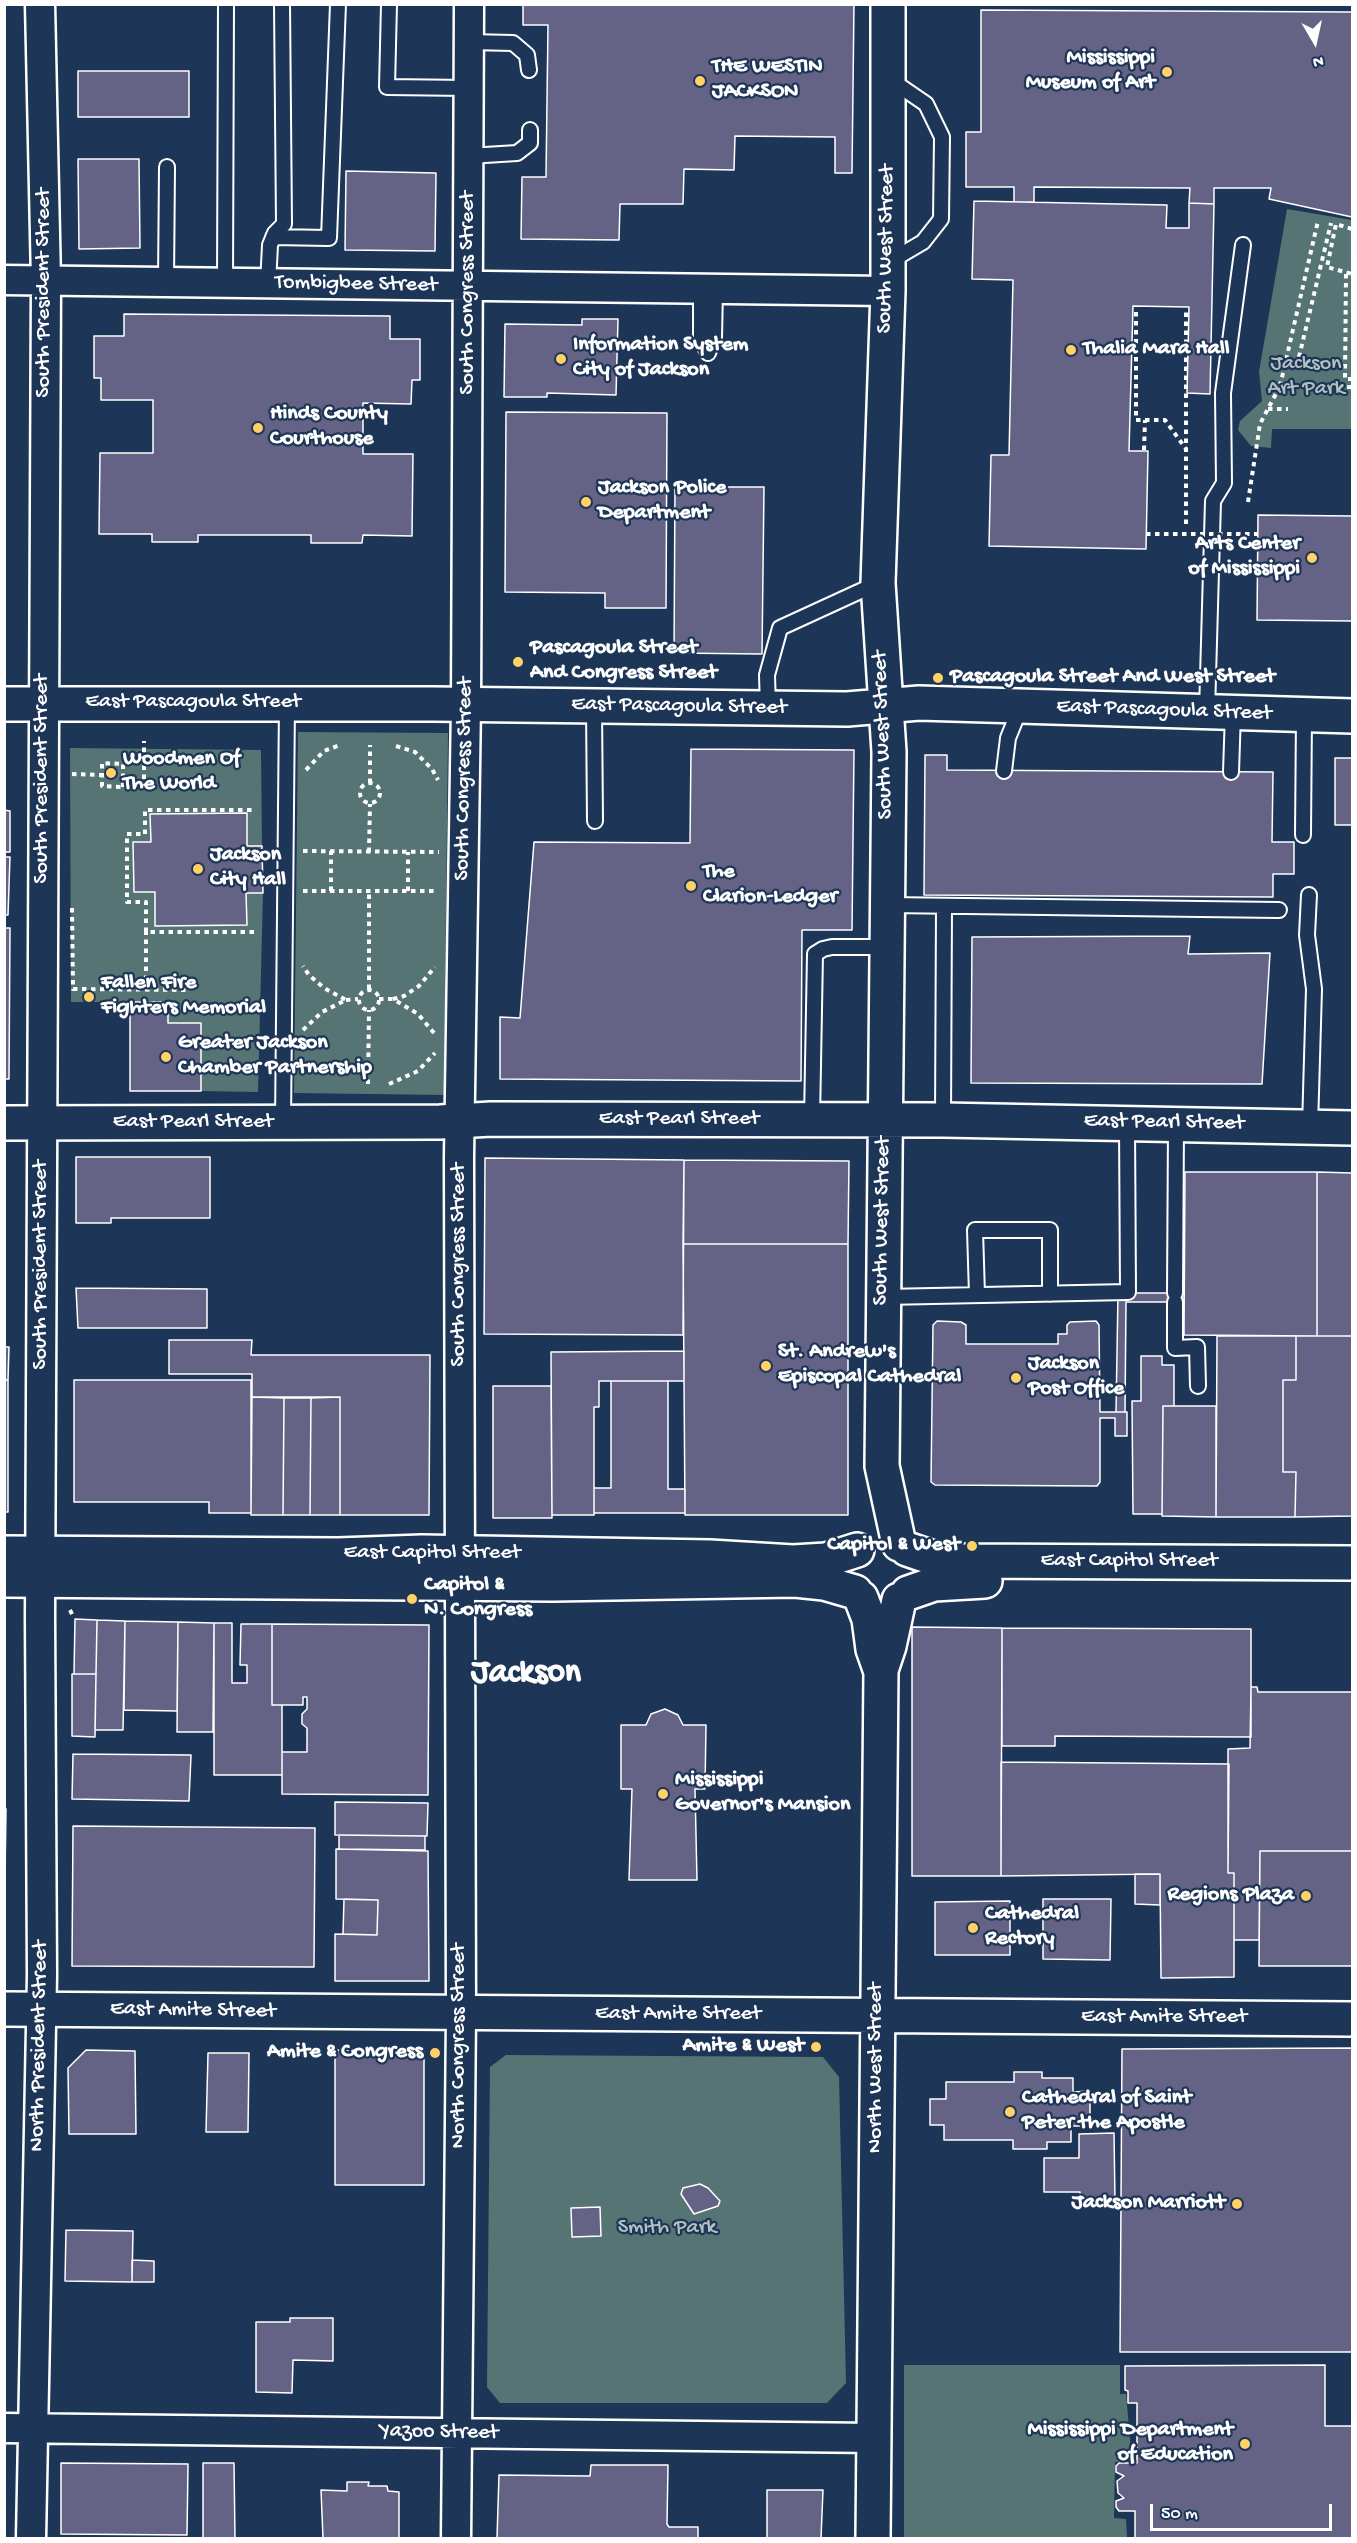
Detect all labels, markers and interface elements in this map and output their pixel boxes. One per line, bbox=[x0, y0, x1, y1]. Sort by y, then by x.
north arrow bbox=[1285, 12, 1345, 72]
place label: Mississippi Museum of Art bbox=[1026, 46, 1155, 98]
text: N bbox=[1311, 50, 1325, 70]
place label: THE WESTIN JACKSON bbox=[712, 55, 823, 106]
marker: Mississippi Museum of Art bbox=[1160, 65, 1174, 79]
marker: THE WESTIN JACKSON bbox=[693, 74, 707, 88]
street label: South West Street bbox=[872, 164, 902, 334]
street label: South President Street bbox=[32, 188, 58, 398]
street label: South Congress Street bbox=[456, 191, 482, 395]
street label: Tombigbee Street bbox=[274, 270, 438, 300]
place label: Information System City of Jackson bbox=[573, 333, 748, 384]
place label: Thalia Mara Hall bbox=[1083, 337, 1230, 363]
marker: Thalia Mara Hall bbox=[1064, 343, 1078, 357]
marker: Information System City of Jackson bbox=[554, 352, 568, 366]
park label: Jackson Art Park bbox=[1268, 352, 1344, 404]
place label: Hinds County Courthouse bbox=[270, 402, 388, 454]
marker: Hinds County Courthouse bbox=[251, 421, 265, 435]
place label: Jackson Police Department bbox=[598, 476, 726, 528]
marker: Jackson Police Department bbox=[579, 495, 593, 509]
place label: Arts Center of Mississippi bbox=[1188, 532, 1300, 584]
marker: Arts Center of Mississippi bbox=[1305, 551, 1319, 565]
place label: Pascagoula Street And Congress Street bbox=[530, 636, 717, 688]
street label: South West Street bbox=[868, 650, 900, 820]
marker: Pascagoula Street And Congress Street bbox=[511, 655, 525, 669]
place label: Pascagoula Street And West Street bbox=[950, 665, 1275, 691]
marker: Pascagoula Street And West Street bbox=[931, 671, 945, 685]
street label: South President Street bbox=[30, 674, 56, 884]
street label: South Congress Street bbox=[450, 677, 480, 881]
street label: East Pascagoula Street bbox=[85, 690, 301, 716]
street label: East Pascagoula Street bbox=[571, 692, 787, 722]
street label: East Pascagoula Street bbox=[1056, 694, 1272, 728]
place label: Woodmen Of The World bbox=[123, 747, 240, 798]
marker: Woodmen Of The World bbox=[104, 766, 118, 780]
place label: Jackson City Hall bbox=[210, 843, 286, 894]
place label: The Clarion-Ledger bbox=[703, 860, 837, 912]
marker: Jackson City Hall bbox=[191, 862, 205, 876]
marker: The Clarion-Ledger bbox=[684, 879, 698, 893]
place label: Fallen Fire Fighters Memorial bbox=[101, 971, 266, 1022]
marker: Fallen Fire Fighters Memorial bbox=[82, 990, 96, 1004]
place label: Greater Jackson Chamber Partnership bbox=[178, 1031, 372, 1082]
marker: Greater Jackson Chamber Partnership bbox=[159, 1050, 173, 1064]
street label: East Pearl Street bbox=[599, 1107, 759, 1133]
street label: East Pearl Street bbox=[1084, 1108, 1244, 1138]
street label: East Pearl Street bbox=[113, 1110, 273, 1136]
street label: South West Street bbox=[868, 1136, 898, 1306]
street label: South President Street bbox=[29, 1160, 55, 1370]
street label: South Congress Street bbox=[447, 1163, 473, 1367]
place label: St. Andrew's Episcopal Cathedral bbox=[778, 1340, 961, 1392]
place label: Jackson Post Office bbox=[1028, 1352, 1124, 1404]
marker: St. Andrew's Episcopal Cathedral bbox=[759, 1359, 773, 1373]
marker: Jackson Post Office bbox=[1009, 1371, 1023, 1385]
place label: Capitol & West bbox=[827, 1533, 960, 1559]
marker: Capitol & West bbox=[965, 1539, 979, 1553]
street label: East Capitol Street bbox=[343, 1541, 521, 1567]
street label: East Capitol Street bbox=[1040, 1549, 1218, 1575]
place label: Capitol & N. Congress bbox=[424, 1573, 532, 1624]
marker: Capitol & N. Congress bbox=[405, 1592, 419, 1606]
district label: Jackson bbox=[471, 1655, 581, 1695]
place label: Mississippi Governor's Mansion bbox=[675, 1768, 850, 1820]
marker: Mississippi Governor's Mansion bbox=[656, 1787, 670, 1801]
place label: Regions Plaza bbox=[1168, 1883, 1294, 1909]
marker: Regions Plaza bbox=[1299, 1889, 1313, 1903]
place label: Cathedral Rectory bbox=[985, 1902, 1079, 1954]
marker: Cathedral Rectory bbox=[966, 1921, 980, 1935]
street label: North President Street bbox=[25, 1940, 55, 2152]
street label: North Congress Street bbox=[447, 1943, 473, 2149]
street label: North West Street bbox=[864, 1983, 890, 2153]
street label: East Amite Street bbox=[110, 1996, 276, 2026]
street label: East Amite Street bbox=[595, 2002, 761, 2028]
street label: East Amite Street bbox=[1081, 2005, 1247, 2031]
place label: Amite & West bbox=[683, 2034, 804, 2060]
place label: Amite & Congress bbox=[267, 2040, 423, 2066]
marker: Amite & West bbox=[809, 2040, 823, 2054]
marker: Amite & Congress bbox=[428, 2046, 442, 2060]
place label: Cathedral of Saint Peter the Apostle bbox=[1022, 2086, 1191, 2138]
marker: Cathedral of Saint Peter the Apostle bbox=[1003, 2105, 1017, 2119]
place label: Jackson Marriott bbox=[1071, 2191, 1225, 2217]
marker: Jackson Marriott bbox=[1230, 2197, 1244, 2211]
park label: Smith Park bbox=[618, 2216, 716, 2242]
place label: Mississippi Department of Education bbox=[1027, 2418, 1233, 2470]
street label: Yazoo Street bbox=[379, 2419, 499, 2447]
marker: Mississippi Department of Education bbox=[1238, 2437, 1252, 2451]
scale bar bbox=[1153, 2492, 1334, 2530]
text: 50 m bbox=[1161, 2504, 1198, 2525]

